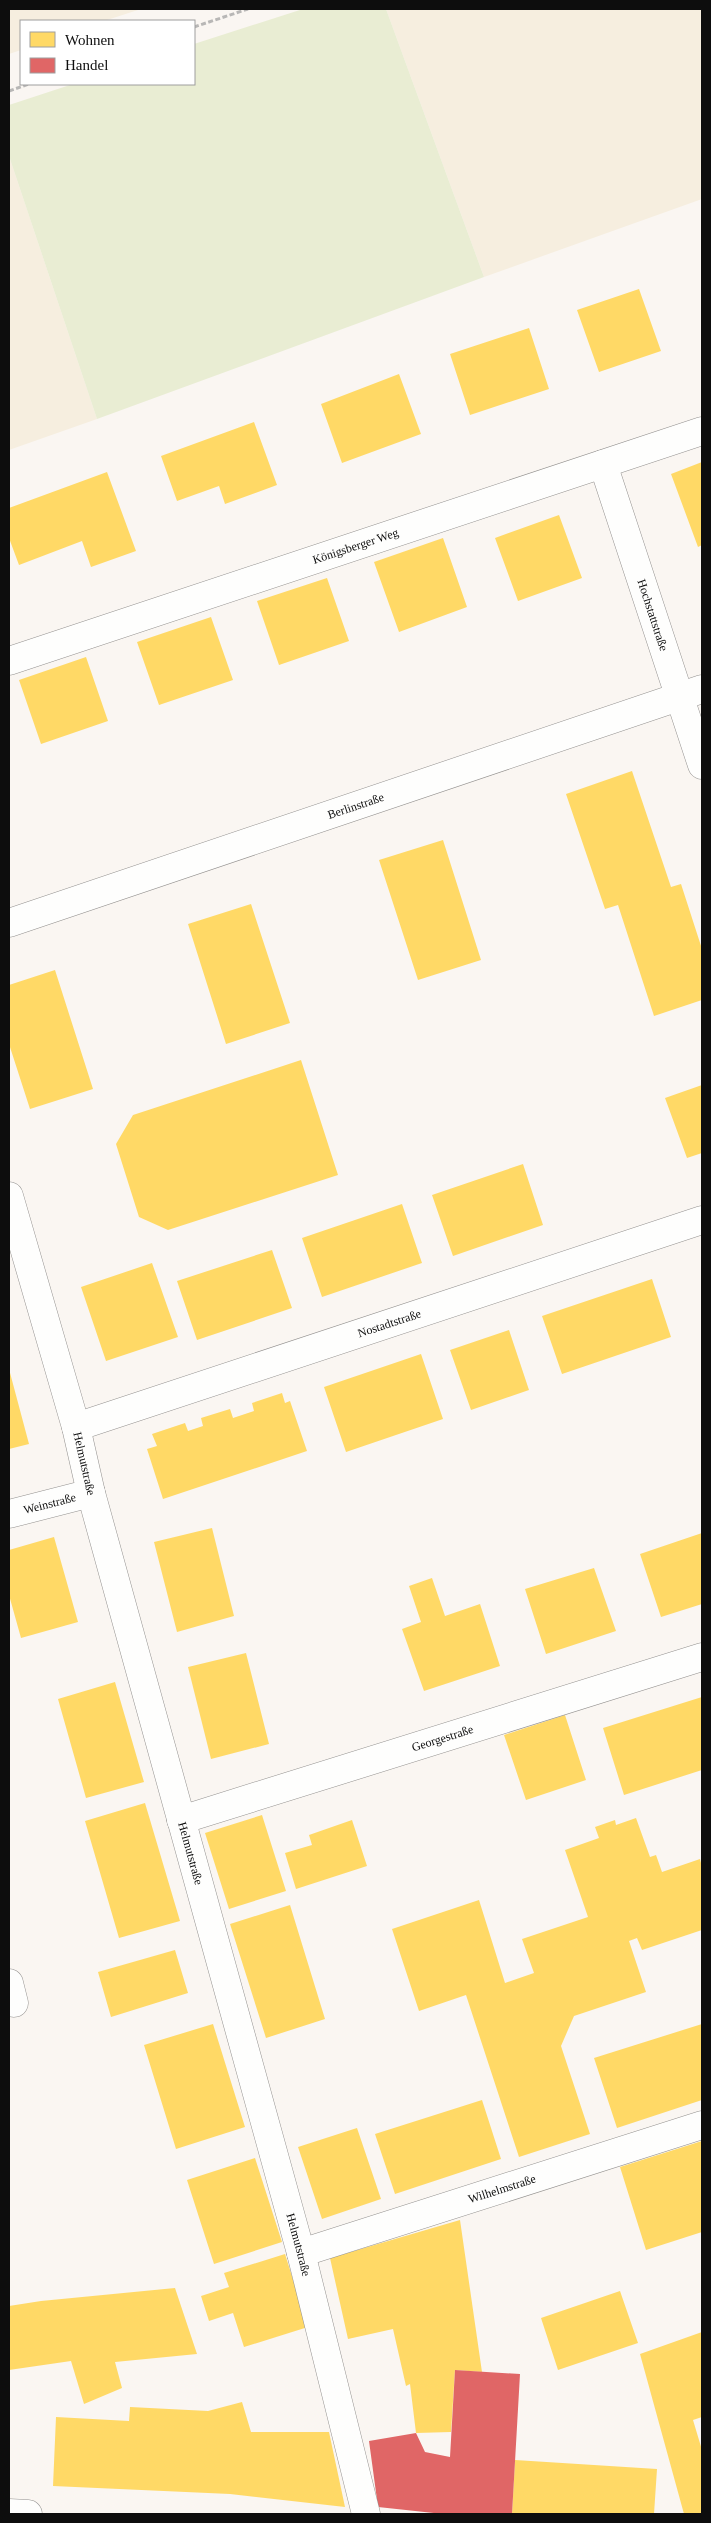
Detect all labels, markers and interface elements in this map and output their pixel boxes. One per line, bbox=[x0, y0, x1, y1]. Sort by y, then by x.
legend bbox=[20, 20, 195, 85]
text: Wohnen bbox=[65, 32, 115, 48]
text: Handel bbox=[65, 57, 108, 73]
street label: Königsberger Weg bbox=[311, 525, 400, 567]
street label: Hochstattstraße bbox=[634, 577, 671, 653]
street label: Berlinstraße bbox=[326, 790, 386, 822]
street label: Nostadtstraße bbox=[356, 1306, 423, 1340]
street label: Helmutstraße bbox=[70, 1430, 98, 1497]
street label: Weinstraße bbox=[22, 1490, 77, 1517]
street label: Georgestraße bbox=[410, 1722, 475, 1754]
street label: Helmutstraße bbox=[175, 1820, 206, 1886]
street label: Wilhelmstraße bbox=[466, 2171, 538, 2206]
street label: Helmutstraße bbox=[283, 2212, 314, 2278]

